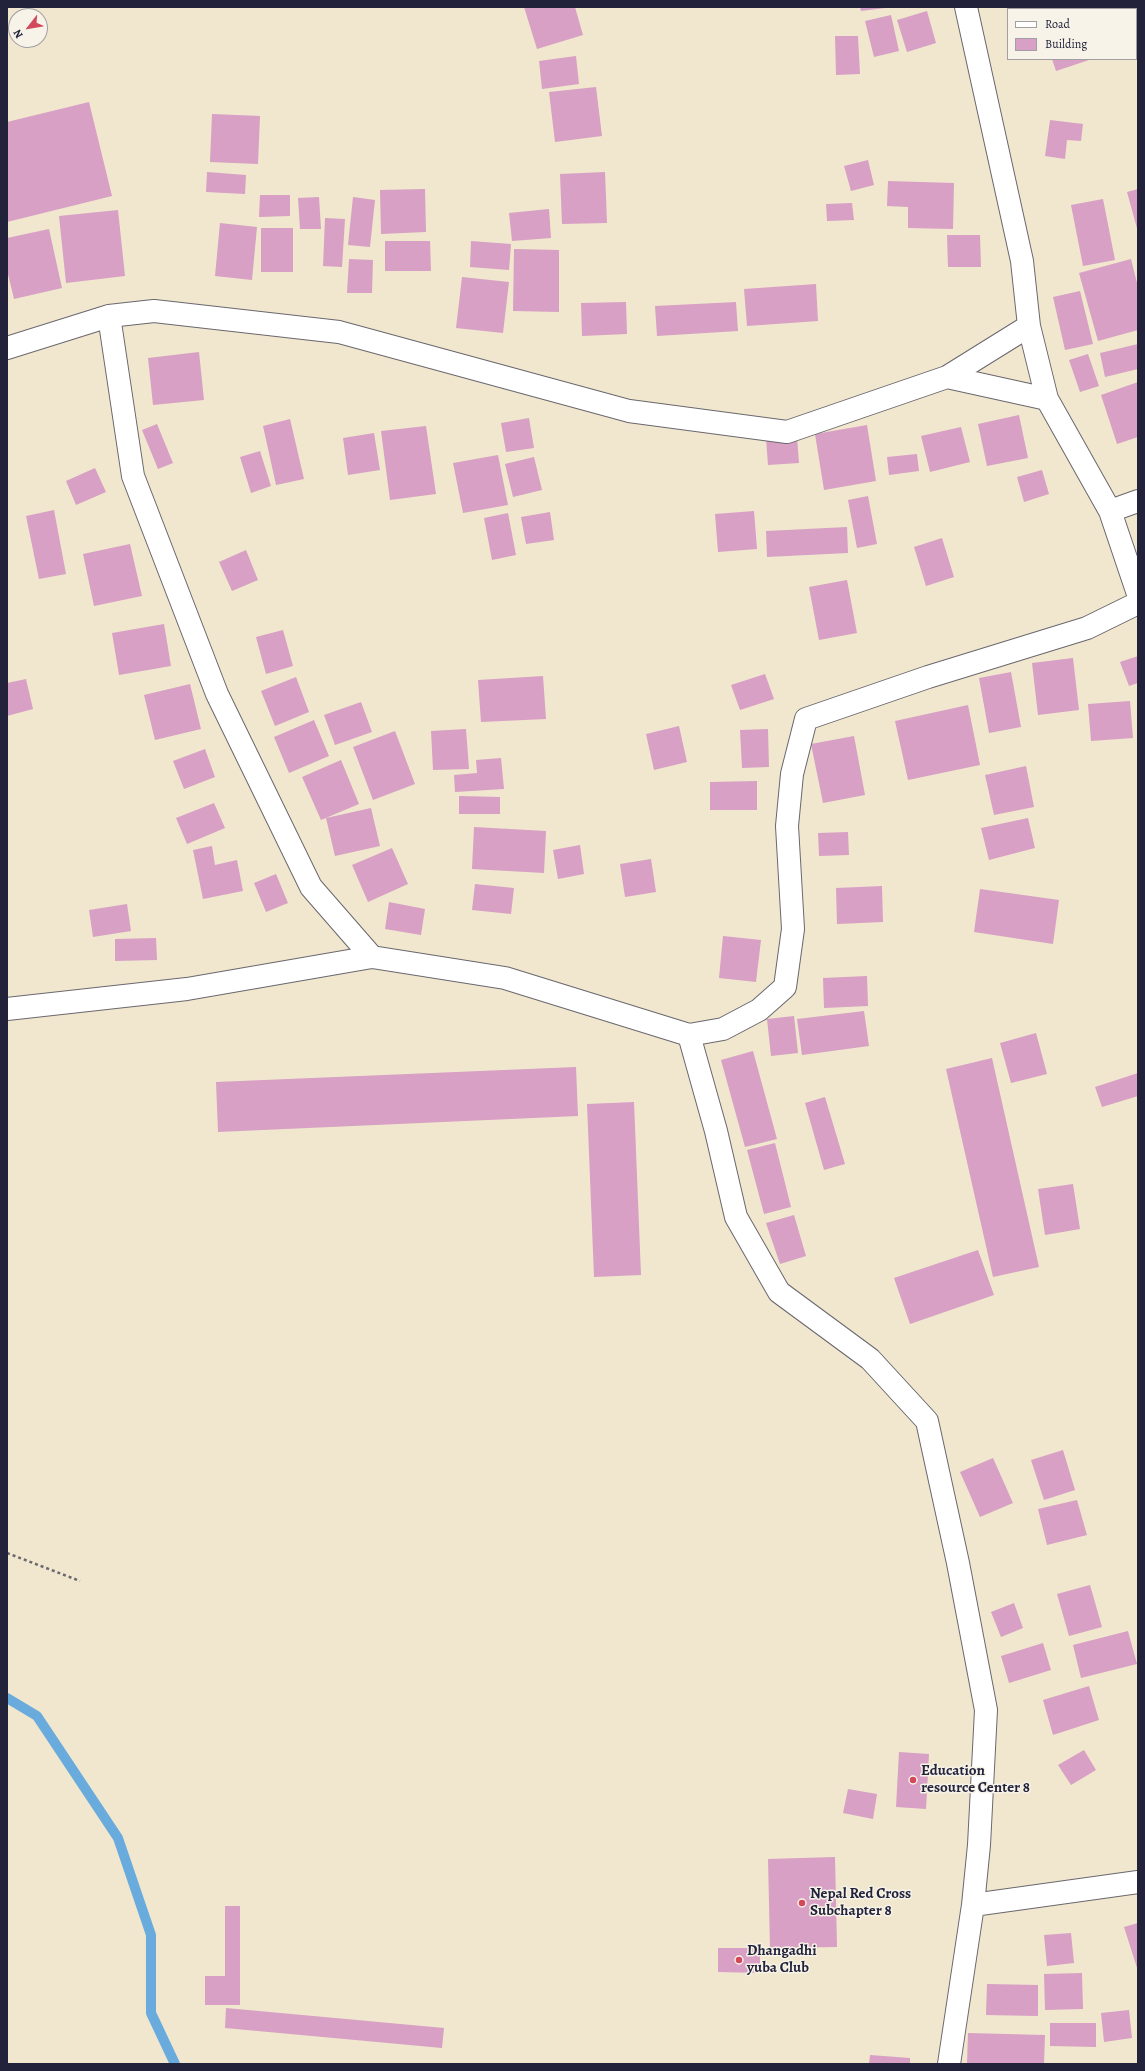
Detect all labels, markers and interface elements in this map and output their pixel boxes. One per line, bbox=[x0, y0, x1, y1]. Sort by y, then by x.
north arrow bbox=[8, 8, 48, 48]
legend bbox=[1007, 8, 1137, 60]
text: Road bbox=[1045, 16, 1070, 32]
text: N bbox=[10, 27, 27, 41]
text: Building bbox=[1045, 36, 1087, 52]
place label: Education resource Center 8 bbox=[921, 1762, 1030, 1797]
marker: Education resource Center 8 bbox=[908, 1775, 918, 1785]
place label: Nepal Red Cross Subchapter 8 bbox=[810, 1885, 911, 1920]
marker: Nepal Red Cross Subchapter 8 bbox=[797, 1898, 807, 1908]
place label: Dhangadhi yuba Club bbox=[747, 1942, 817, 1977]
marker: Dhangadhi yuba Club bbox=[734, 1955, 744, 1965]

